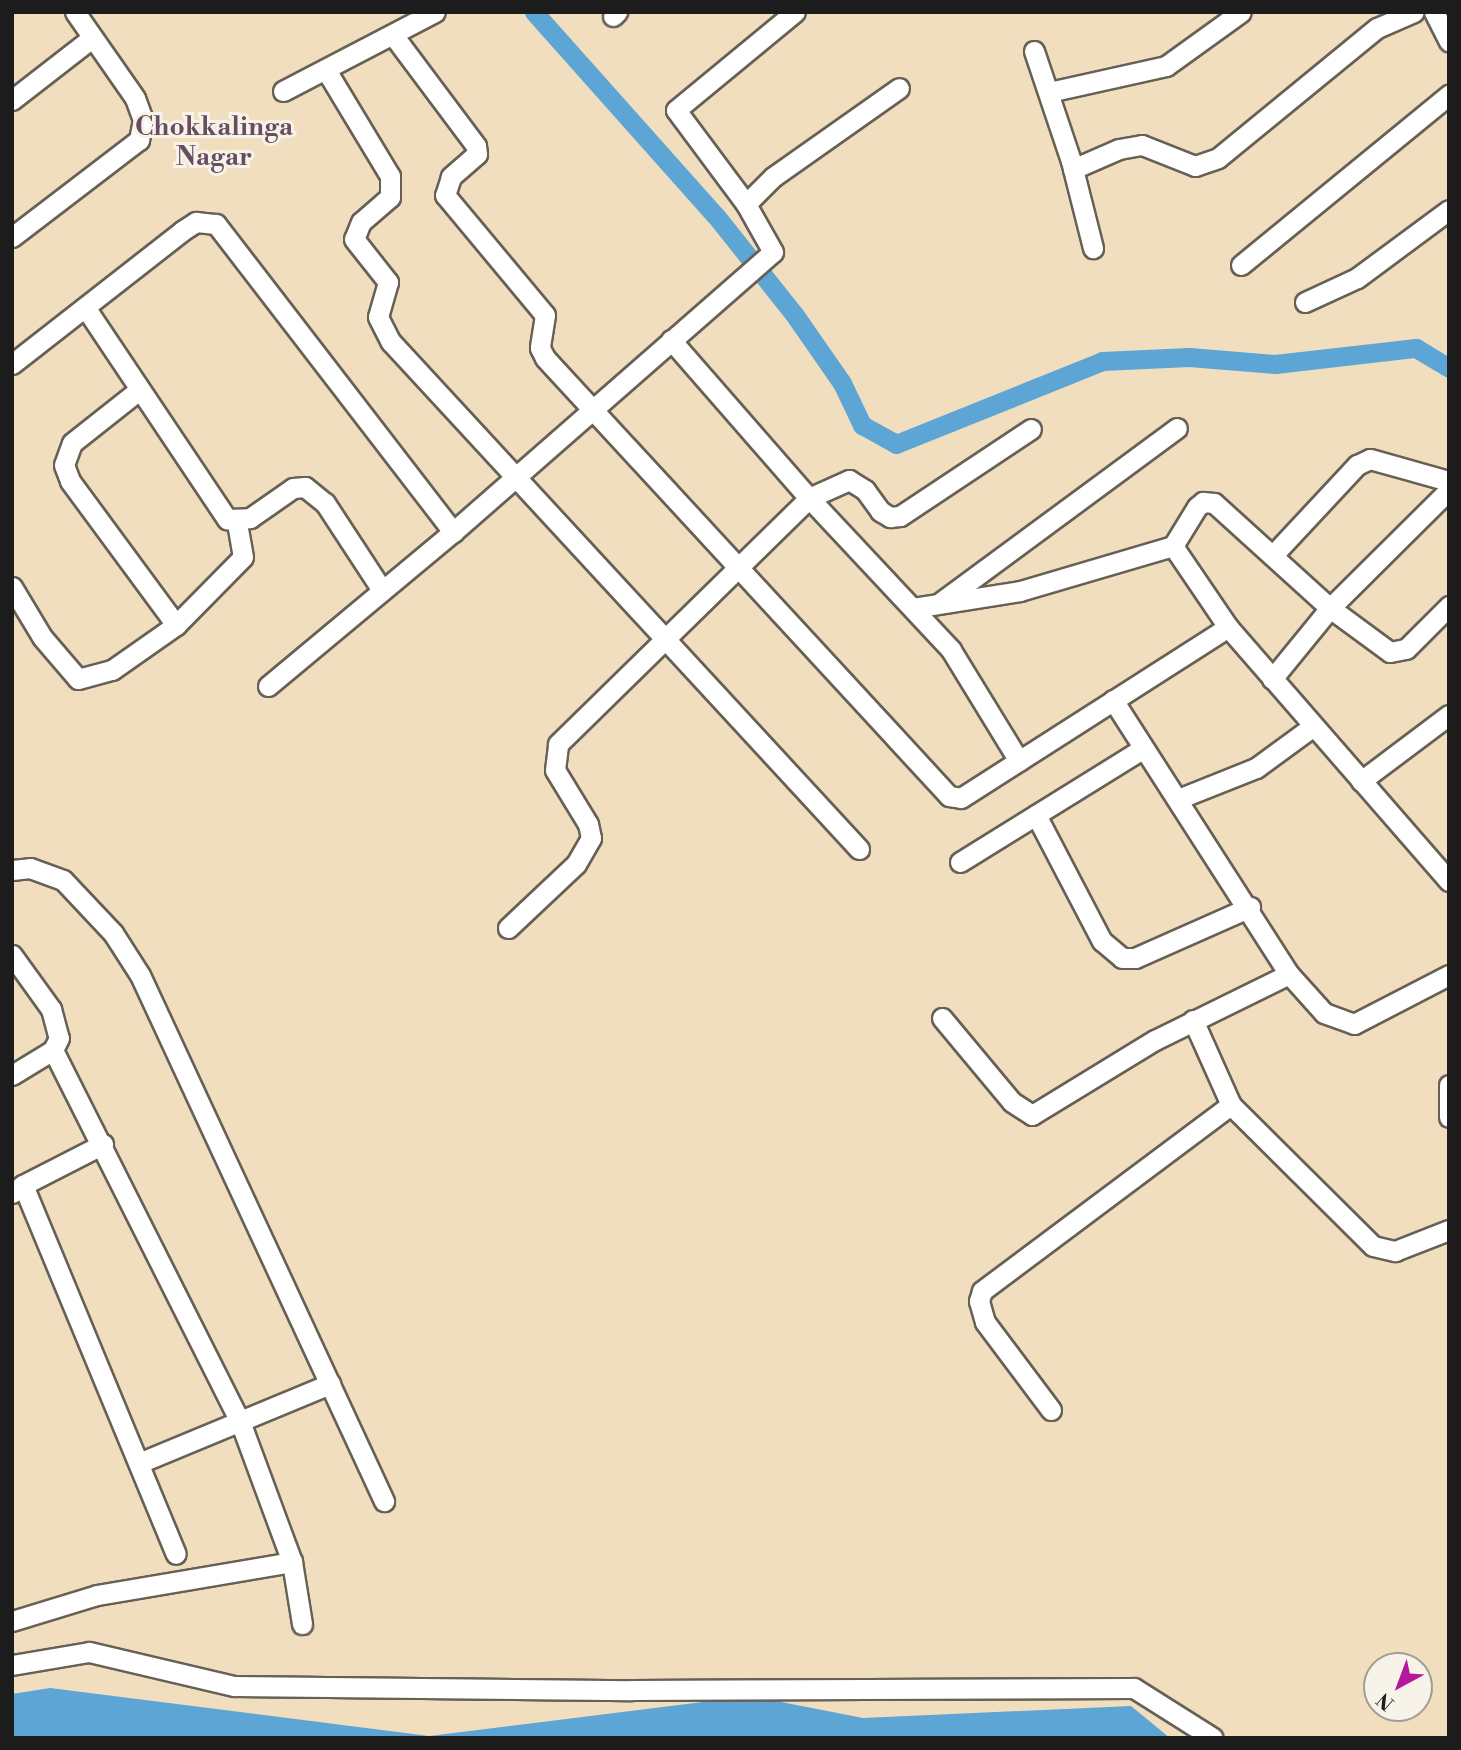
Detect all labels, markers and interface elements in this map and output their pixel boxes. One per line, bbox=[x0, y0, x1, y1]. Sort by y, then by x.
district label: Chokkalinga Nagar bbox=[135, 112, 293, 174]
north arrow bbox=[1363, 1652, 1433, 1722]
text: N bbox=[1372, 1687, 1399, 1715]

